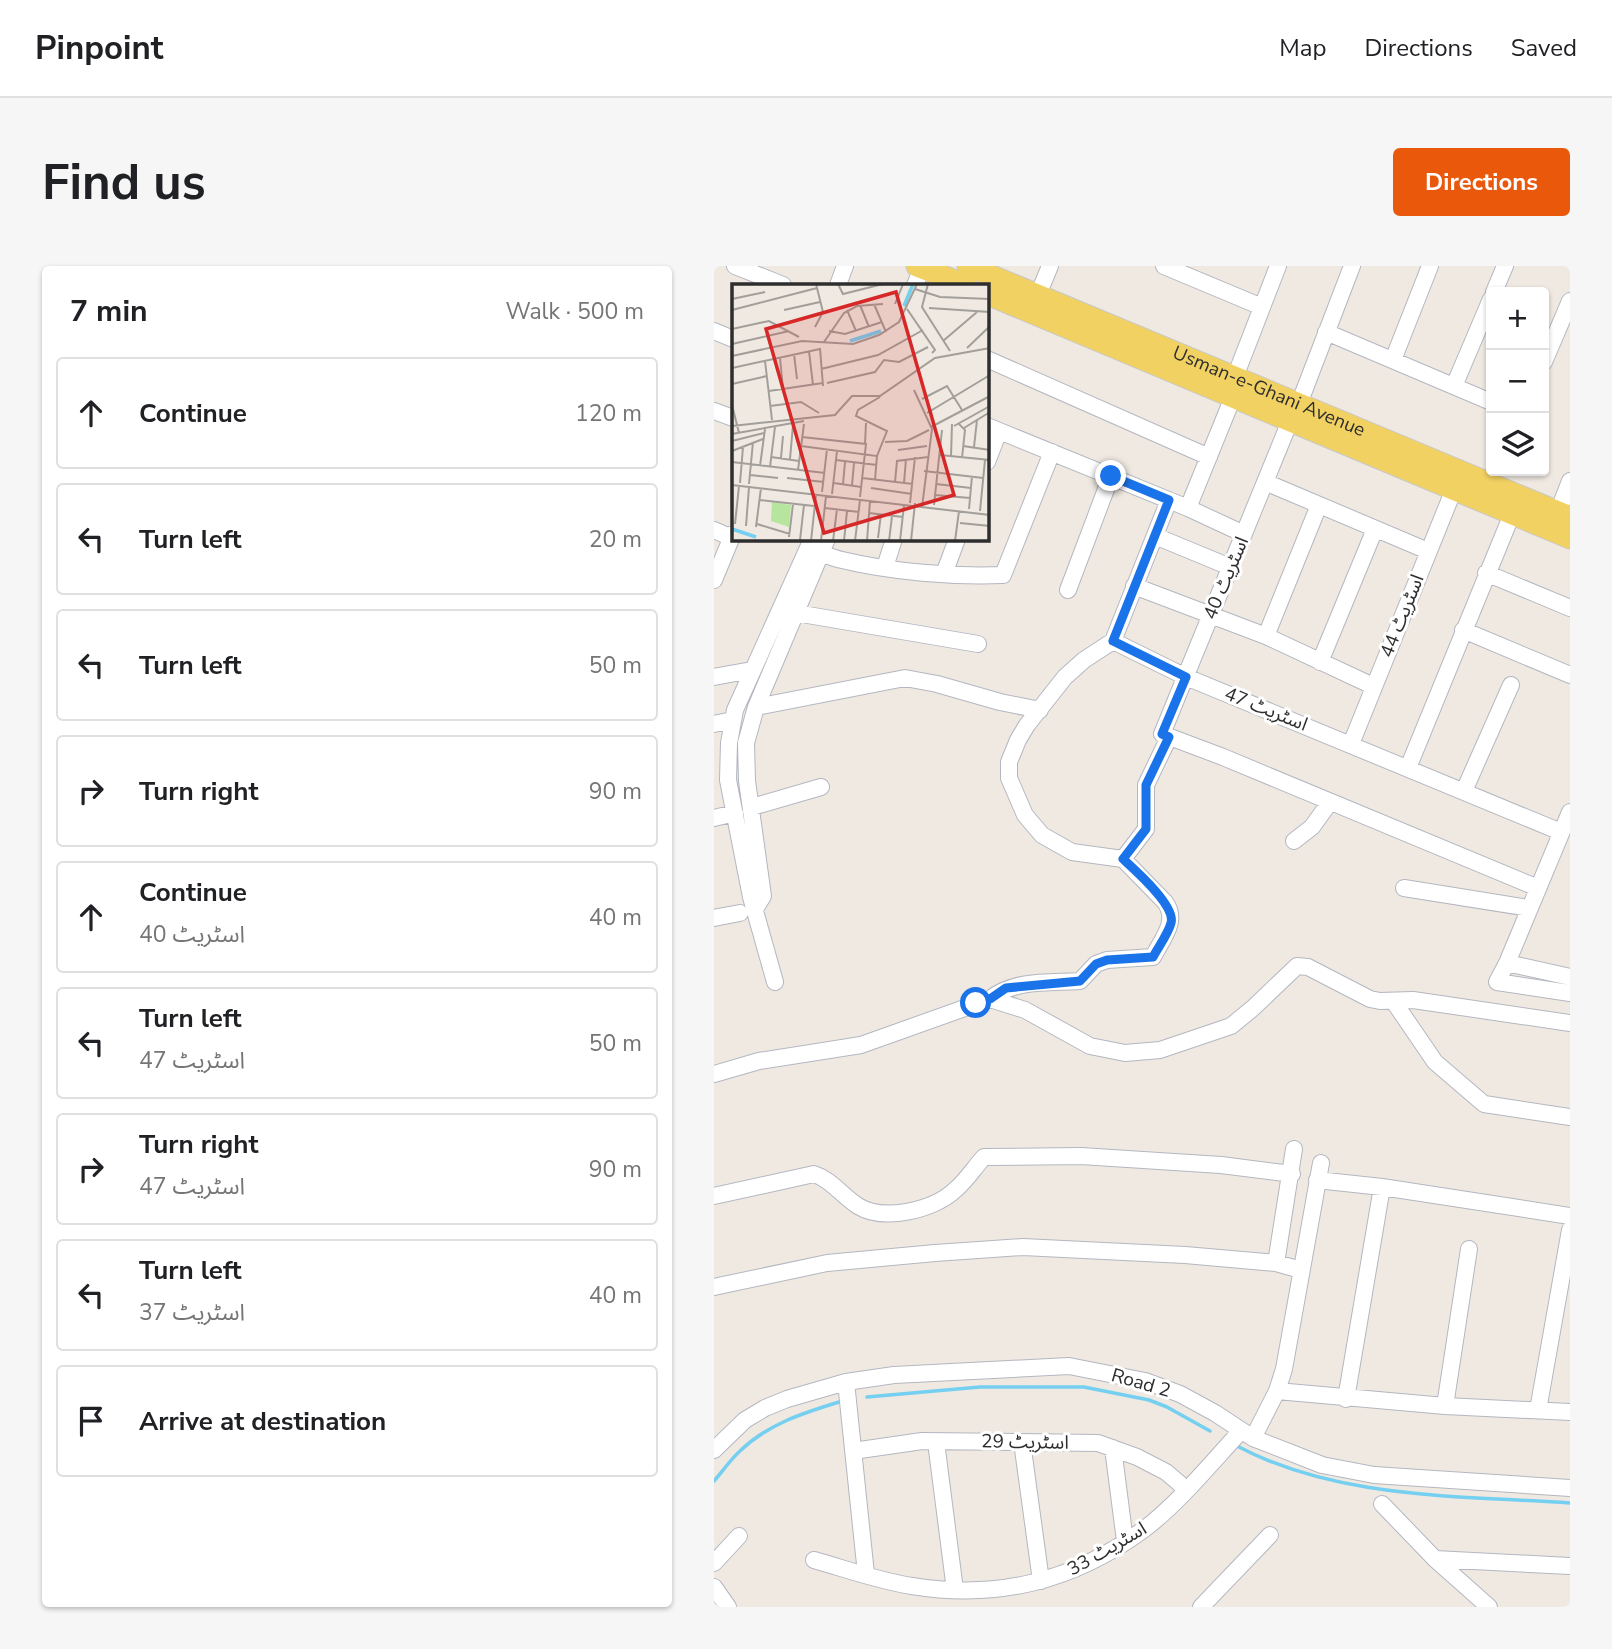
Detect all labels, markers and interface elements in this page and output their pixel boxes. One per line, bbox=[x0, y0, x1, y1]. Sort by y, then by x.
text: Pinpoint bbox=[35, 26, 163, 71]
text: Map bbox=[1279, 32, 1326, 64]
text: Directions bbox=[1364, 32, 1473, 64]
text: Saved bbox=[1511, 32, 1577, 64]
button: Directions bbox=[1393, 148, 1570, 216]
text: Find us bbox=[42, 149, 206, 216]
inset map bbox=[732, 284, 989, 541]
map controls bbox=[1486, 287, 1549, 476]
button: + bbox=[1486, 287, 1549, 350]
text: 7 min bbox=[70, 291, 148, 332]
text: Walk · 500 m bbox=[505, 296, 644, 327]
street label: Usman-e-Ghani Avenue bbox=[1169, 340, 1369, 443]
button: − bbox=[1486, 350, 1549, 413]
icon: ahead bbox=[72, 394, 110, 432]
text: Continue bbox=[139, 396, 247, 431]
text: 120 m bbox=[575, 398, 642, 429]
button: layers bbox=[1486, 413, 1549, 476]
route end bbox=[1095, 460, 1126, 491]
icon: left bbox=[72, 520, 110, 558]
text: Turn left bbox=[139, 522, 242, 557]
text: 20 m bbox=[589, 524, 642, 555]
street label: اسٹریٹ 40 bbox=[1197, 533, 1255, 623]
street label: اسٹریٹ 44 bbox=[1374, 571, 1430, 661]
icon: left bbox=[72, 646, 110, 684]
text: Turn left bbox=[139, 648, 242, 683]
text: 50 m bbox=[589, 650, 642, 681]
street label: اسٹریٹ 47 bbox=[1221, 681, 1311, 737]
icon: right bbox=[72, 772, 110, 810]
text: Turn right bbox=[139, 774, 258, 809]
text: 90 m bbox=[589, 776, 642, 807]
text: Continue bbox=[139, 875, 247, 910]
icon: ahead bbox=[72, 898, 110, 936]
text: 40 m bbox=[589, 902, 642, 933]
text: اسٹریٹ 40 bbox=[139, 919, 245, 950]
route start bbox=[960, 987, 991, 1018]
text: Turn left bbox=[139, 1001, 242, 1036]
icon: left bbox=[72, 1024, 110, 1062]
text: 50 m bbox=[589, 1028, 642, 1059]
text: اسٹریٹ 47 bbox=[139, 1045, 245, 1076]
text: Turn right bbox=[139, 1127, 258, 1162]
icon: right bbox=[72, 1150, 110, 1188]
text: 90 m bbox=[589, 1154, 642, 1185]
text: اسٹریٹ 47 bbox=[139, 1171, 245, 1202]
text: Turn left bbox=[139, 1253, 242, 1288]
icon: left bbox=[72, 1276, 110, 1314]
text: 40 m bbox=[589, 1280, 642, 1311]
text: اسٹریٹ 37 bbox=[139, 1297, 245, 1328]
street label: Road 2 bbox=[1108, 1362, 1174, 1404]
icon: arrive bbox=[72, 1402, 110, 1440]
text: Arrive at destination bbox=[139, 1404, 386, 1439]
street label: اسٹریٹ 29 bbox=[981, 1428, 1069, 1456]
street label: اسٹریٹ 33 bbox=[1063, 1516, 1151, 1582]

